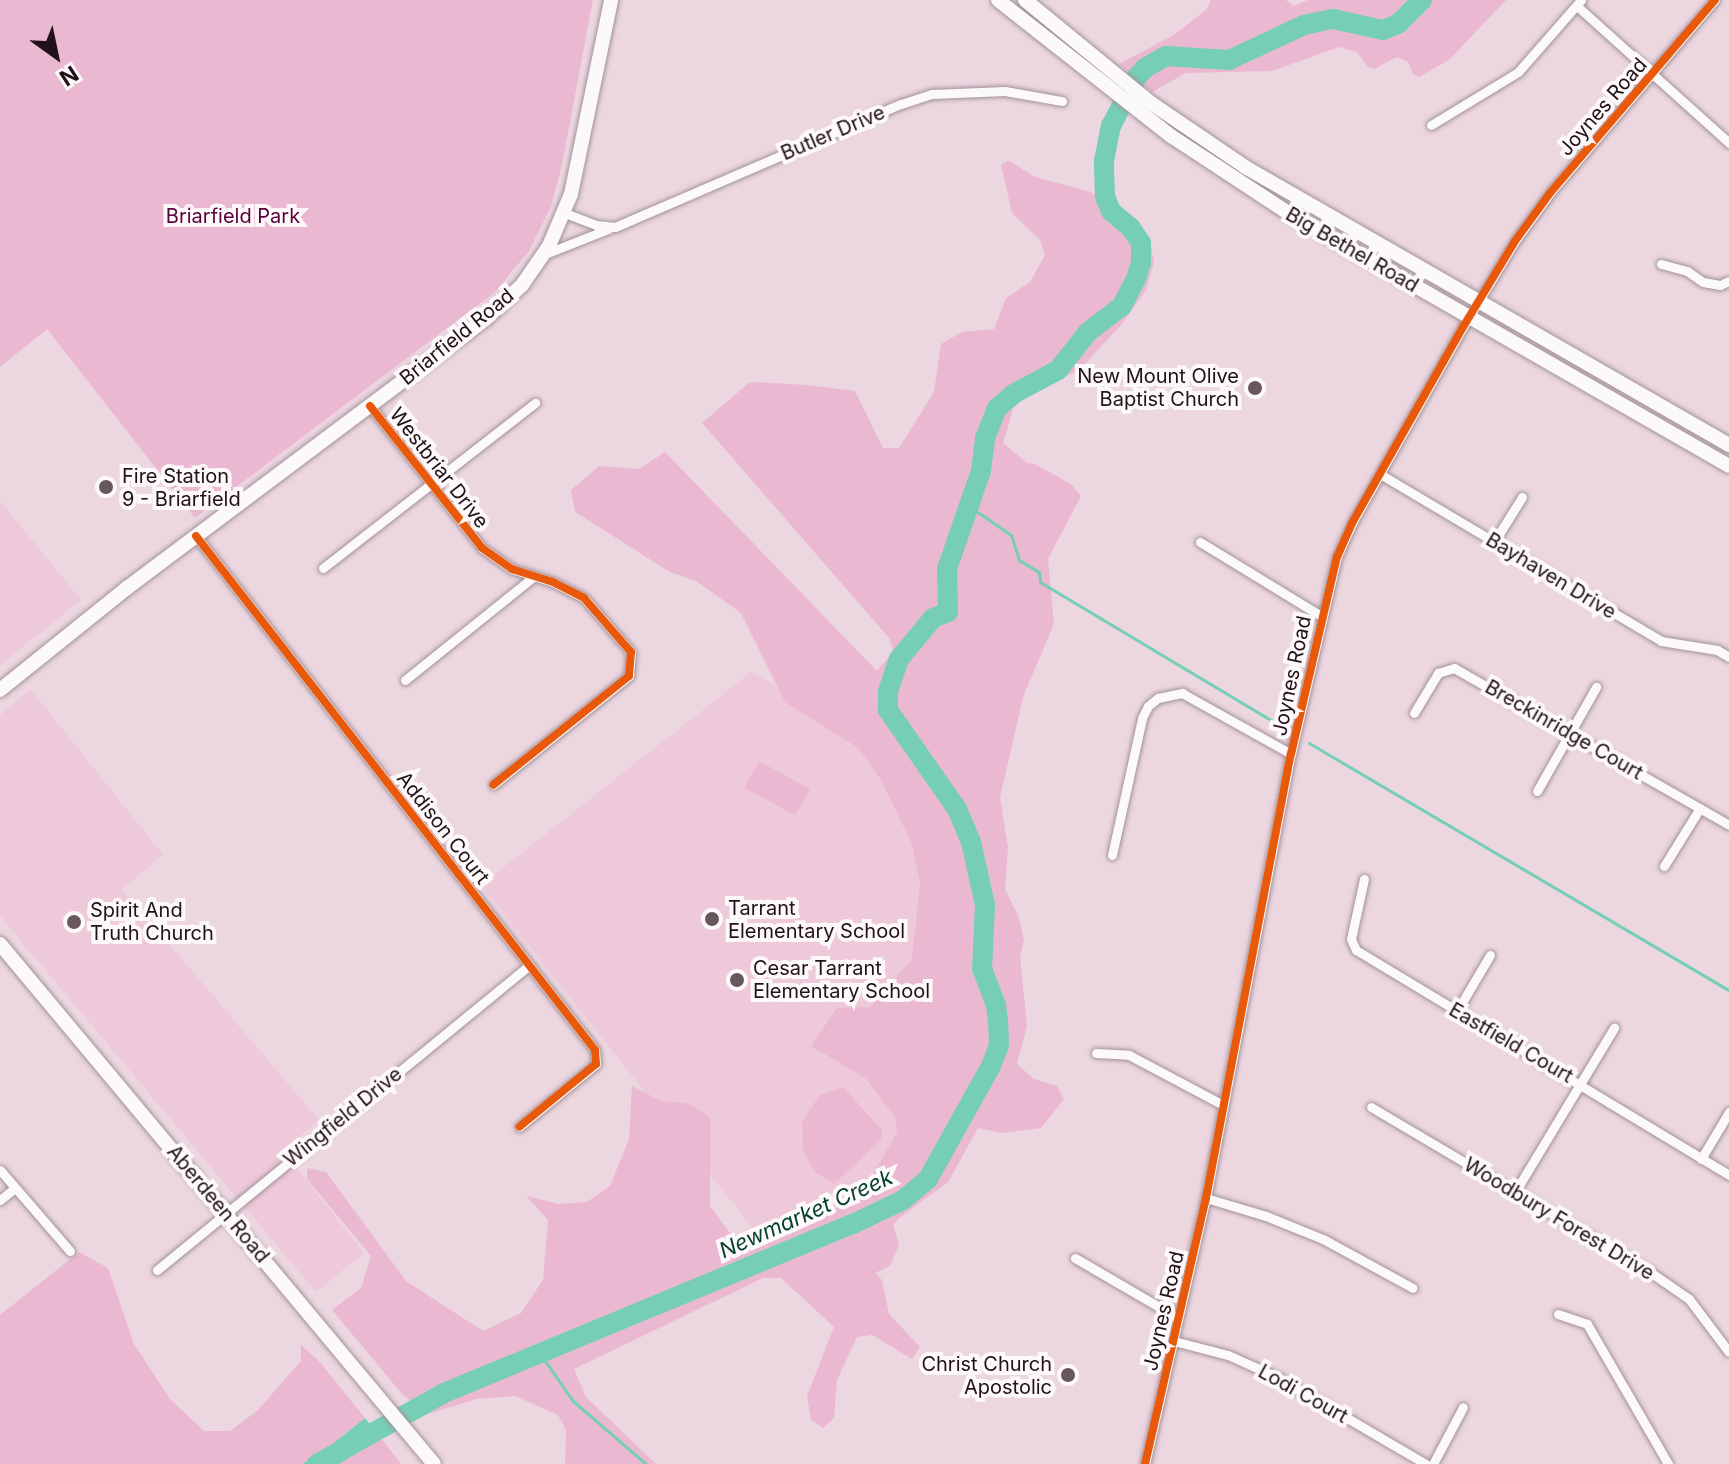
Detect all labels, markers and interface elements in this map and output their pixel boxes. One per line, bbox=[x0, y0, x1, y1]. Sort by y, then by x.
north arrow bbox=[16, 16, 96, 96]
street label: Joynes Road bbox=[1554, 53, 1652, 161]
text: N bbox=[55, 61, 83, 92]
street label: Butler Drive bbox=[777, 100, 889, 166]
street label: Big Bethel Road bbox=[1281, 202, 1423, 298]
park label: Briarfield Park bbox=[166, 204, 300, 228]
street label: Briarfield Road bbox=[395, 284, 519, 390]
place label: New Mount Olive Baptist Church bbox=[1077, 364, 1239, 411]
marker: New Mount Olive Baptist Church bbox=[1246, 379, 1264, 397]
street label: Westbriar Drive bbox=[384, 403, 494, 533]
place label: Fire Station 9 - Briarfield bbox=[122, 464, 241, 511]
marker: Fire Station 9 - Briarfield bbox=[97, 478, 115, 496]
street label: Bayhaven Drive bbox=[1482, 528, 1620, 624]
street label: Joynes Road bbox=[1268, 614, 1316, 738]
street label: Breckinridge Court bbox=[1481, 675, 1647, 785]
street label: Addison Court bbox=[392, 767, 494, 889]
place label: Tarrant Elementary School bbox=[728, 896, 905, 943]
place label: Spirit And Truth Church bbox=[90, 898, 214, 945]
marker: Tarrant Elementary School bbox=[703, 910, 721, 928]
marker: Spirit And Truth Church bbox=[65, 913, 83, 931]
place label: Cesar Tarrant Elementary School bbox=[753, 956, 930, 1003]
marker: Cesar Tarrant Elementary School bbox=[728, 971, 746, 989]
street label: Eastfield Court bbox=[1445, 998, 1577, 1088]
street label: Wingfield Drive bbox=[279, 1062, 407, 1172]
street label: Aberdeen Road bbox=[162, 1140, 274, 1268]
street label: Woodbury Forest Drive bbox=[1459, 1153, 1659, 1285]
water label: Newmarket Creek bbox=[715, 1164, 897, 1264]
street label: Joynes Road bbox=[1139, 1249, 1189, 1373]
place label: Christ Church Apostolic bbox=[921, 1352, 1052, 1399]
street label: Lodi Court bbox=[1254, 1360, 1352, 1428]
marker: Christ Church Apostolic bbox=[1059, 1366, 1077, 1384]

